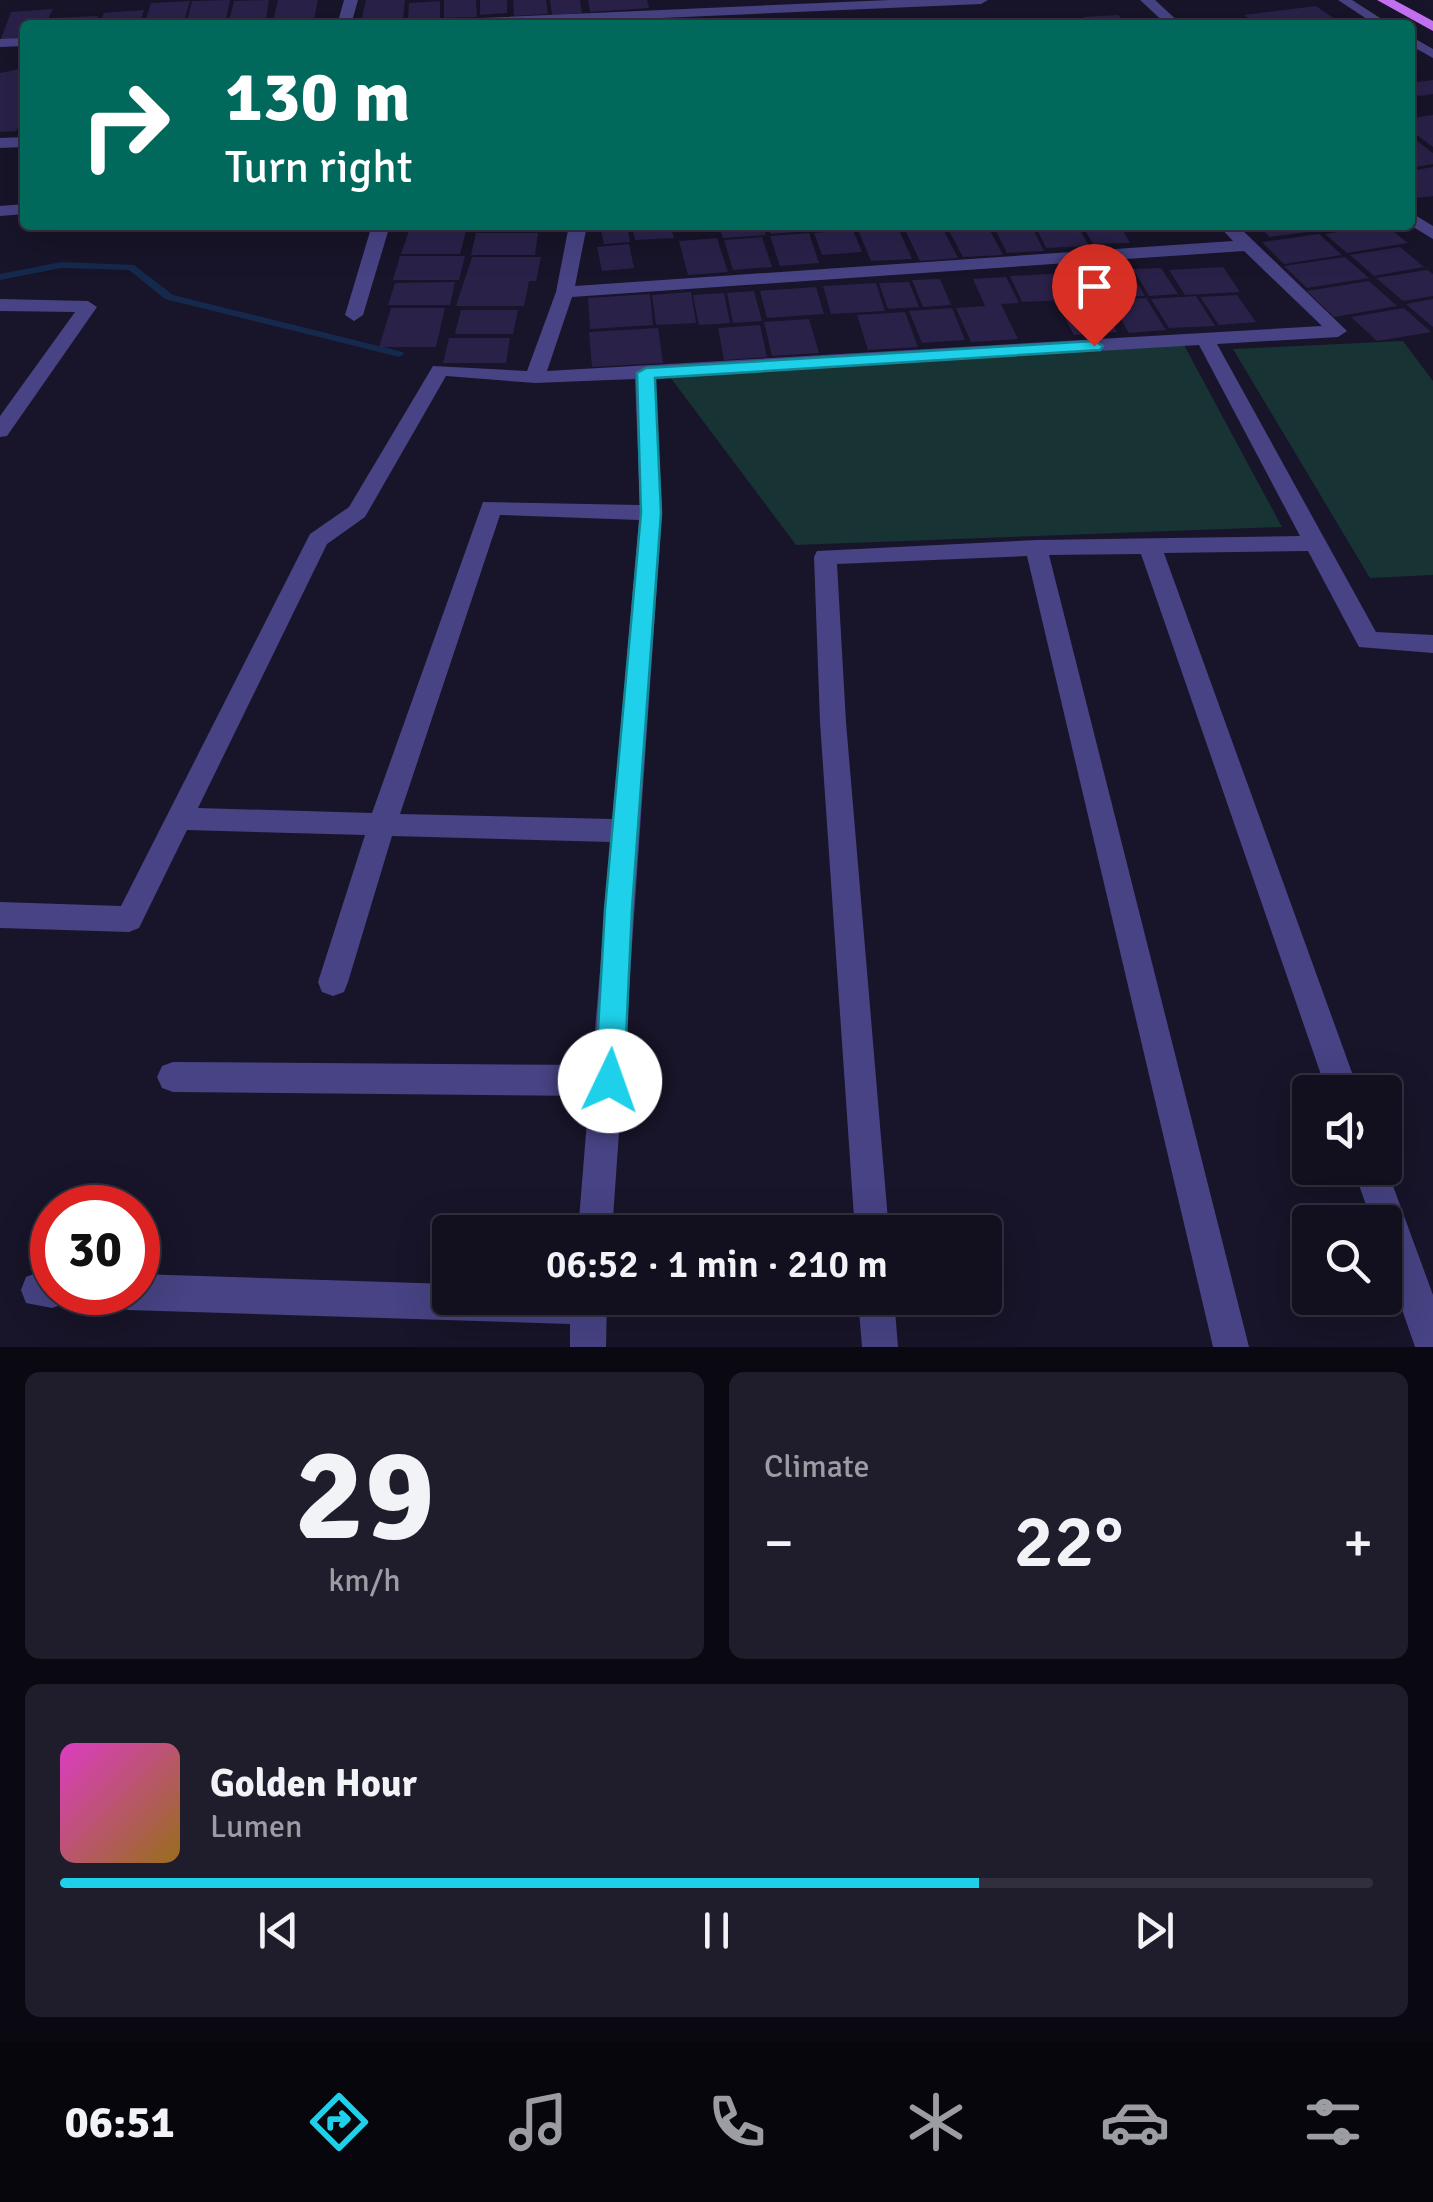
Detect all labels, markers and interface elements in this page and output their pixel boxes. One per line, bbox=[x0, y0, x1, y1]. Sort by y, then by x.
text: 130 m bbox=[225, 54, 410, 140]
icon: right bbox=[60, 60, 190, 190]
text: Turn right bbox=[225, 140, 413, 195]
pin bbox=[1052, 244, 1137, 347]
icon: arrive bbox=[1067, 259, 1122, 314]
position arrow bbox=[558, 1029, 662, 1133]
map controls bbox=[1292, 1075, 1402, 1315]
button: sound bbox=[1292, 1075, 1402, 1185]
speed limit sign: 30 bbox=[30, 1185, 160, 1315]
button: search bbox=[1292, 1205, 1402, 1315]
text: 06:52 · 1 min · 210 m bbox=[546, 1241, 888, 1288]
text: 29 bbox=[294, 1416, 435, 1576]
text: Climate bbox=[764, 1447, 870, 1486]
text: 22° bbox=[1014, 1495, 1123, 1588]
text: − bbox=[764, 1509, 794, 1577]
text: + bbox=[1343, 1509, 1373, 1577]
text: km/h bbox=[328, 1561, 401, 1600]
text: Golden Hour bbox=[210, 1760, 417, 1807]
text: Lumen bbox=[210, 1807, 302, 1846]
icon: previous bbox=[251, 1903, 306, 1958]
icon: pause bbox=[689, 1903, 744, 1958]
icon: next bbox=[1127, 1903, 1182, 1958]
icon: directions bbox=[304, 2087, 374, 2157]
icon: music bbox=[503, 2087, 573, 2157]
icon: phone bbox=[702, 2087, 772, 2157]
icon: climate bbox=[901, 2087, 971, 2157]
icon: car bbox=[1100, 2087, 1170, 2157]
icon: filters bbox=[1298, 2087, 1368, 2157]
text: 06:51 bbox=[64, 2095, 175, 2150]

